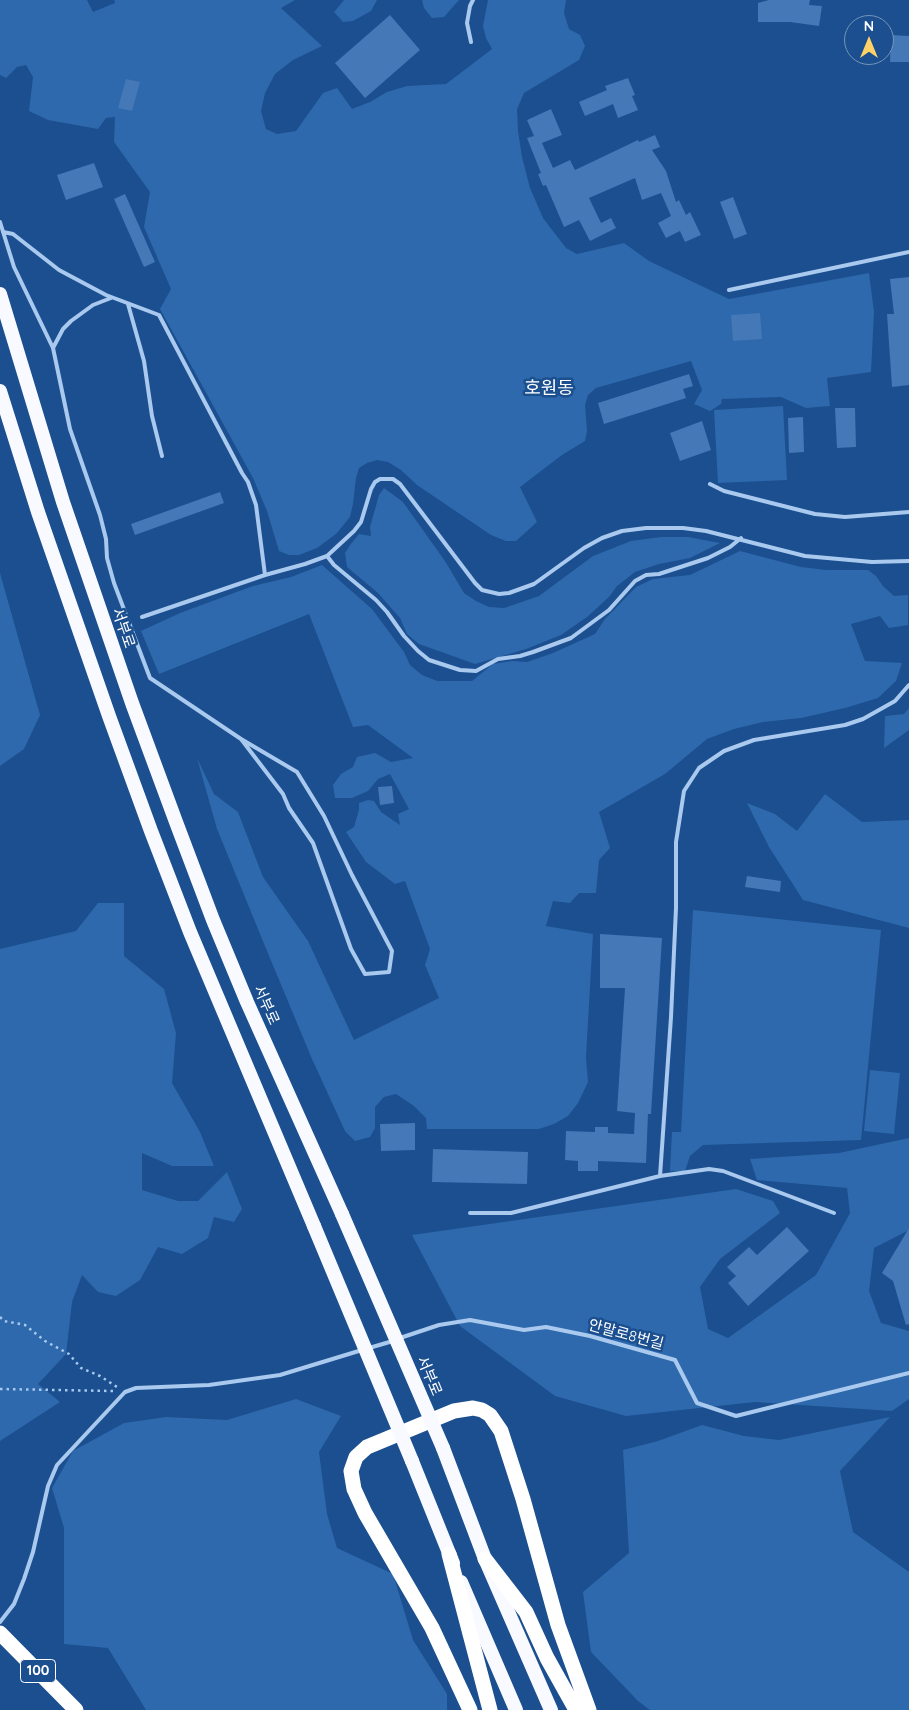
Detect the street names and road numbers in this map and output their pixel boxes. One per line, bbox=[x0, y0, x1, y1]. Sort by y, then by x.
street label: 서부로 bbox=[108, 605, 138, 651]
street label: 서부로 bbox=[249, 982, 283, 1028]
street label: 안말로8번길 bbox=[586, 1316, 666, 1354]
street label: 서부로 bbox=[413, 1353, 445, 1399]
road number: 100 bbox=[20, 1660, 56, 1682]

